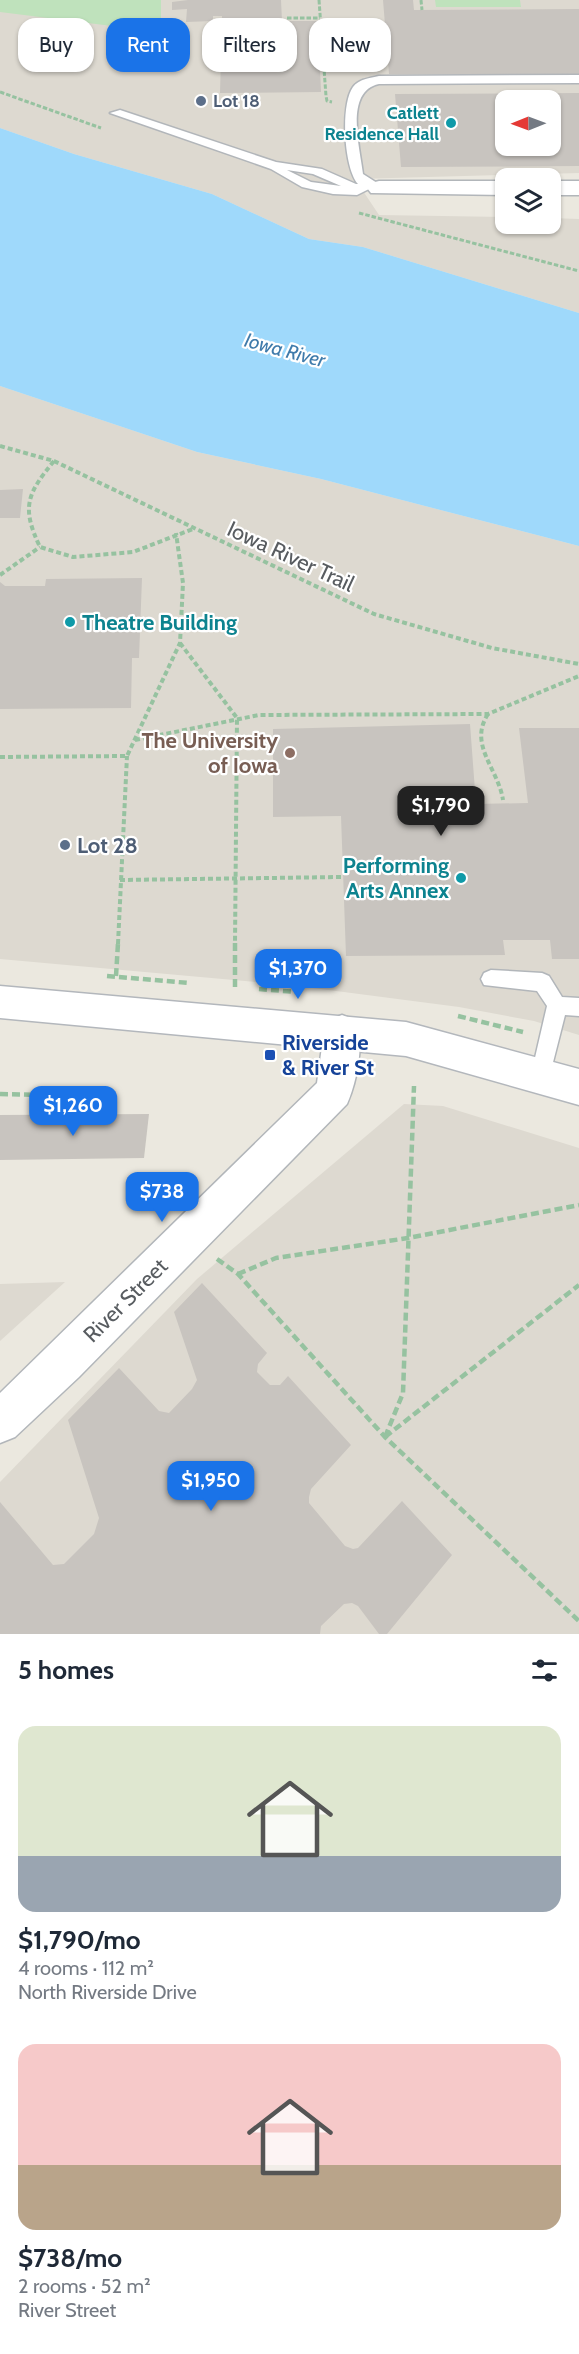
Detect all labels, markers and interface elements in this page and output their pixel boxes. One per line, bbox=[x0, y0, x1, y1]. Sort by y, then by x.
chip: Buy bbox=[18, 18, 94, 72]
chip: Rent bbox=[106, 18, 190, 72]
chip: Filters bbox=[202, 18, 297, 72]
chip: New bbox=[309, 18, 391, 72]
place label: Lot 18 bbox=[213, 90, 260, 112]
north arrow bbox=[495, 90, 561, 156]
map controls bbox=[495, 90, 561, 234]
marker: Lot 18 bbox=[194, 94, 208, 108]
place label: Catlett Residence Hall bbox=[325, 102, 439, 145]
marker: Catlett Residence Hall bbox=[444, 116, 458, 130]
button: layers bbox=[495, 168, 561, 234]
water label: Iowa River bbox=[242, 328, 329, 372]
street label: Iowa River Trail bbox=[223, 515, 359, 598]
place label: Theatre Building bbox=[82, 609, 237, 636]
marker: Theatre Building bbox=[63, 615, 77, 629]
place label: The University of Iowa bbox=[141, 727, 278, 779]
marker: The University of Iowa bbox=[283, 746, 297, 760]
pin: $1,790 bbox=[392, 786, 490, 837]
text: $1,790 bbox=[411, 793, 471, 817]
place label: Lot 28 bbox=[77, 832, 138, 859]
marker: Lot 28 bbox=[58, 838, 72, 852]
place label: Performing Arts Annex bbox=[343, 852, 449, 904]
marker: Performing Arts Annex bbox=[454, 871, 468, 885]
pin: $1,370 bbox=[249, 949, 347, 1000]
text: $1,370 bbox=[269, 956, 327, 980]
place label: Riverside & River St bbox=[282, 1029, 374, 1081]
marker: Riverside & River St bbox=[263, 1048, 277, 1062]
pin: $1,260 bbox=[24, 1086, 122, 1137]
text: $1,260 bbox=[43, 1093, 103, 1117]
pin: $738 bbox=[126, 1172, 198, 1223]
text: $738 bbox=[140, 1179, 184, 1203]
street label: River Street bbox=[78, 1252, 174, 1348]
pin: $1,950 bbox=[162, 1461, 260, 1512]
text: $1,950 bbox=[181, 1468, 241, 1492]
text: 5 homes bbox=[18, 1654, 114, 1686]
icon: filters bbox=[528, 1654, 561, 1687]
icon: home bbox=[236, 1765, 344, 1873]
text: $1,790/mo bbox=[18, 1924, 141, 1956]
text: 4 rooms · 112 m² bbox=[18, 1956, 154, 1980]
text: North Riverside Drive bbox=[18, 1980, 197, 2004]
icon: home bbox=[236, 2083, 344, 2191]
text: $738/mo bbox=[18, 2242, 122, 2274]
text: 2 rooms · 52 m² bbox=[18, 2274, 151, 2298]
text: River Street bbox=[18, 2298, 116, 2322]

